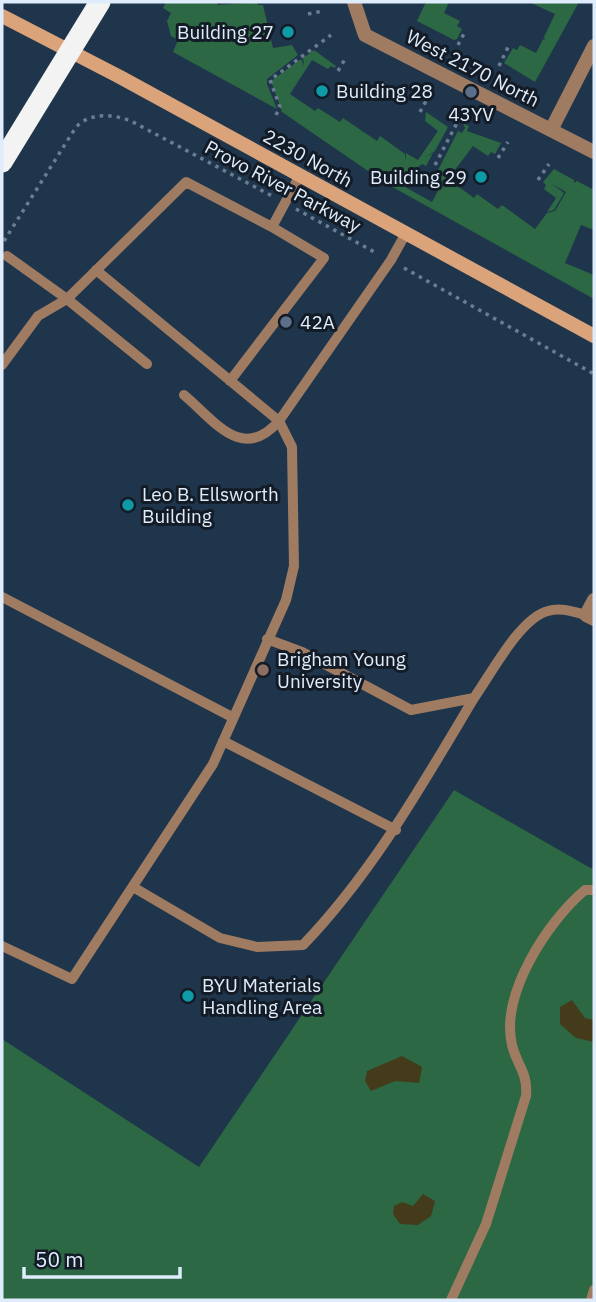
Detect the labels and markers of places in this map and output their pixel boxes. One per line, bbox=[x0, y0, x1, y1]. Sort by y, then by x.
place label: Building 27 bbox=[177, 20, 274, 44]
marker: Building 27 bbox=[280, 24, 296, 40]
place label: Building 28 bbox=[336, 79, 433, 103]
marker: Building 28 bbox=[314, 83, 330, 99]
marker: 43YV bbox=[463, 84, 479, 100]
place label: 43YV bbox=[448, 102, 494, 126]
place label: Building 29 bbox=[370, 165, 467, 189]
marker: Building 29 bbox=[473, 169, 489, 185]
place label: 42A bbox=[300, 310, 335, 334]
marker: 42A bbox=[278, 314, 294, 330]
place label: Leo B. Ellsworth Building bbox=[142, 482, 279, 528]
marker: Leo B. Ellsworth Building bbox=[120, 497, 136, 513]
place label: Brigham Young University bbox=[277, 647, 406, 693]
marker: Brigham Young University bbox=[255, 662, 271, 678]
place label: BYU Materials Handling Area bbox=[202, 973, 322, 1019]
marker: BYU Materials Handling Area bbox=[180, 988, 196, 1004]

